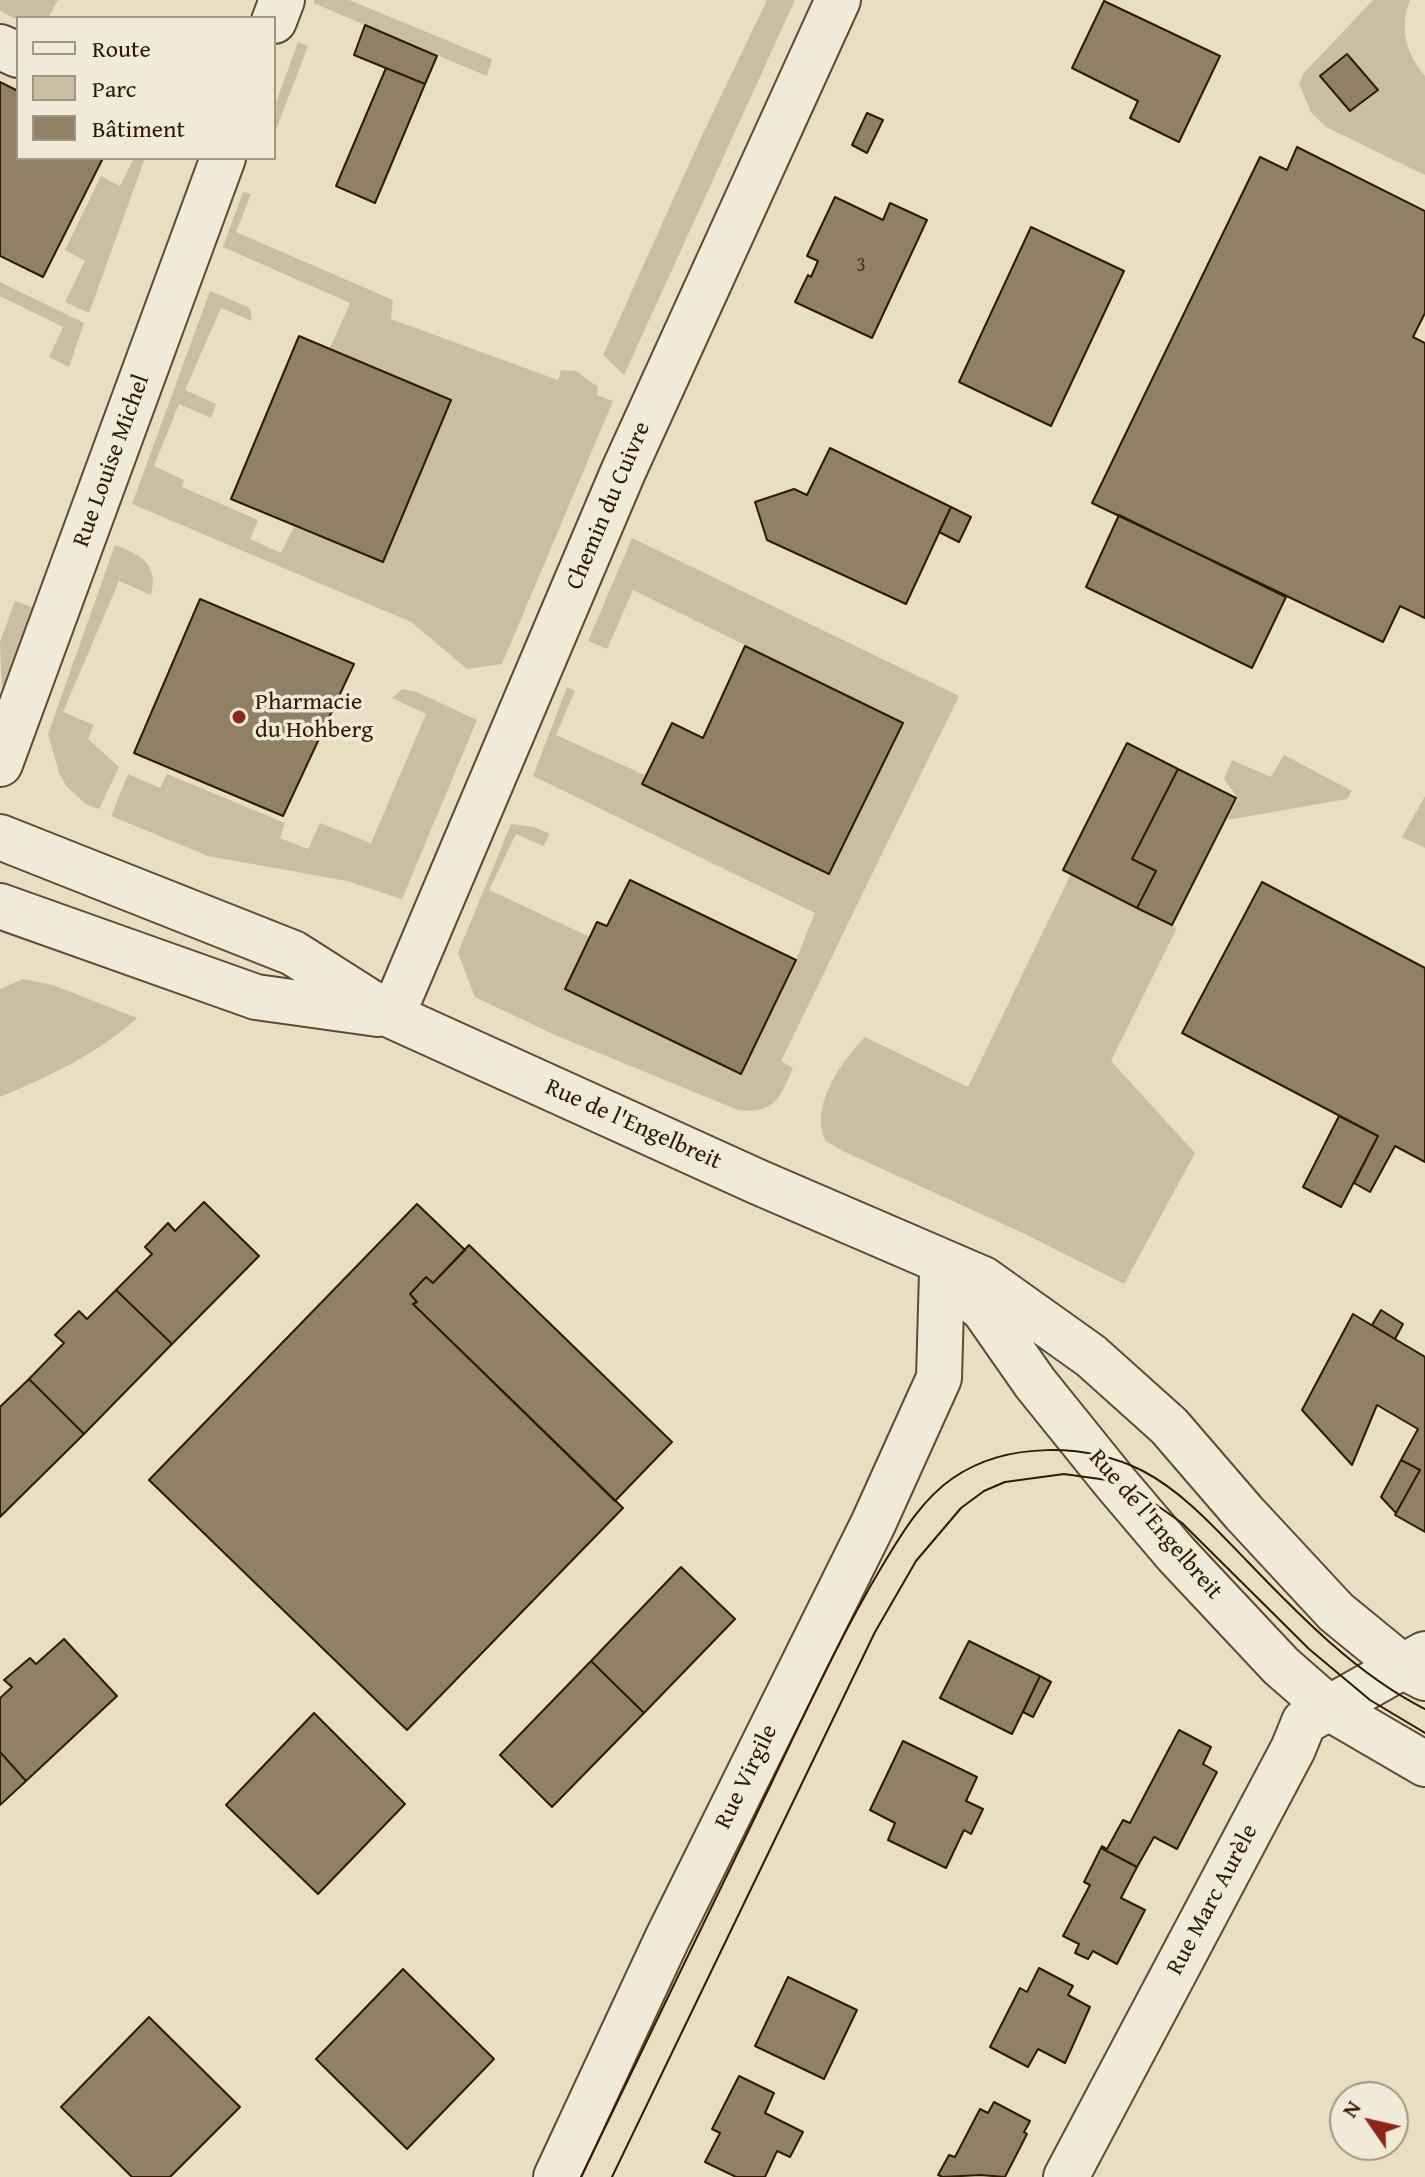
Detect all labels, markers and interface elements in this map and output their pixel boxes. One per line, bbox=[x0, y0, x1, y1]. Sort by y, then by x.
legend bbox=[16, 16, 276, 160]
text: Route bbox=[92, 31, 151, 66]
text: Parc bbox=[92, 71, 136, 106]
text: Bâtiment bbox=[92, 111, 185, 146]
house number: 3 bbox=[856, 254, 866, 278]
street label: Rue Louise Michel bbox=[67, 371, 157, 551]
street label: Chemin du Cuivre bbox=[561, 418, 657, 594]
place label: Pharmacie du Hohberg bbox=[255, 689, 373, 745]
marker: Pharmacie du Hohberg bbox=[230, 708, 248, 726]
street label: Rue de l'Engelbreit bbox=[541, 1073, 725, 1177]
street label: Rue de l'Engelbreit bbox=[1082, 1444, 1228, 1606]
street label: Rue Virgile bbox=[709, 1720, 785, 1834]
street label: Rue Marc Aurèle bbox=[1161, 1820, 1265, 1980]
north arrow bbox=[1329, 2081, 1409, 2161]
text: N bbox=[1333, 2094, 1368, 2124]

